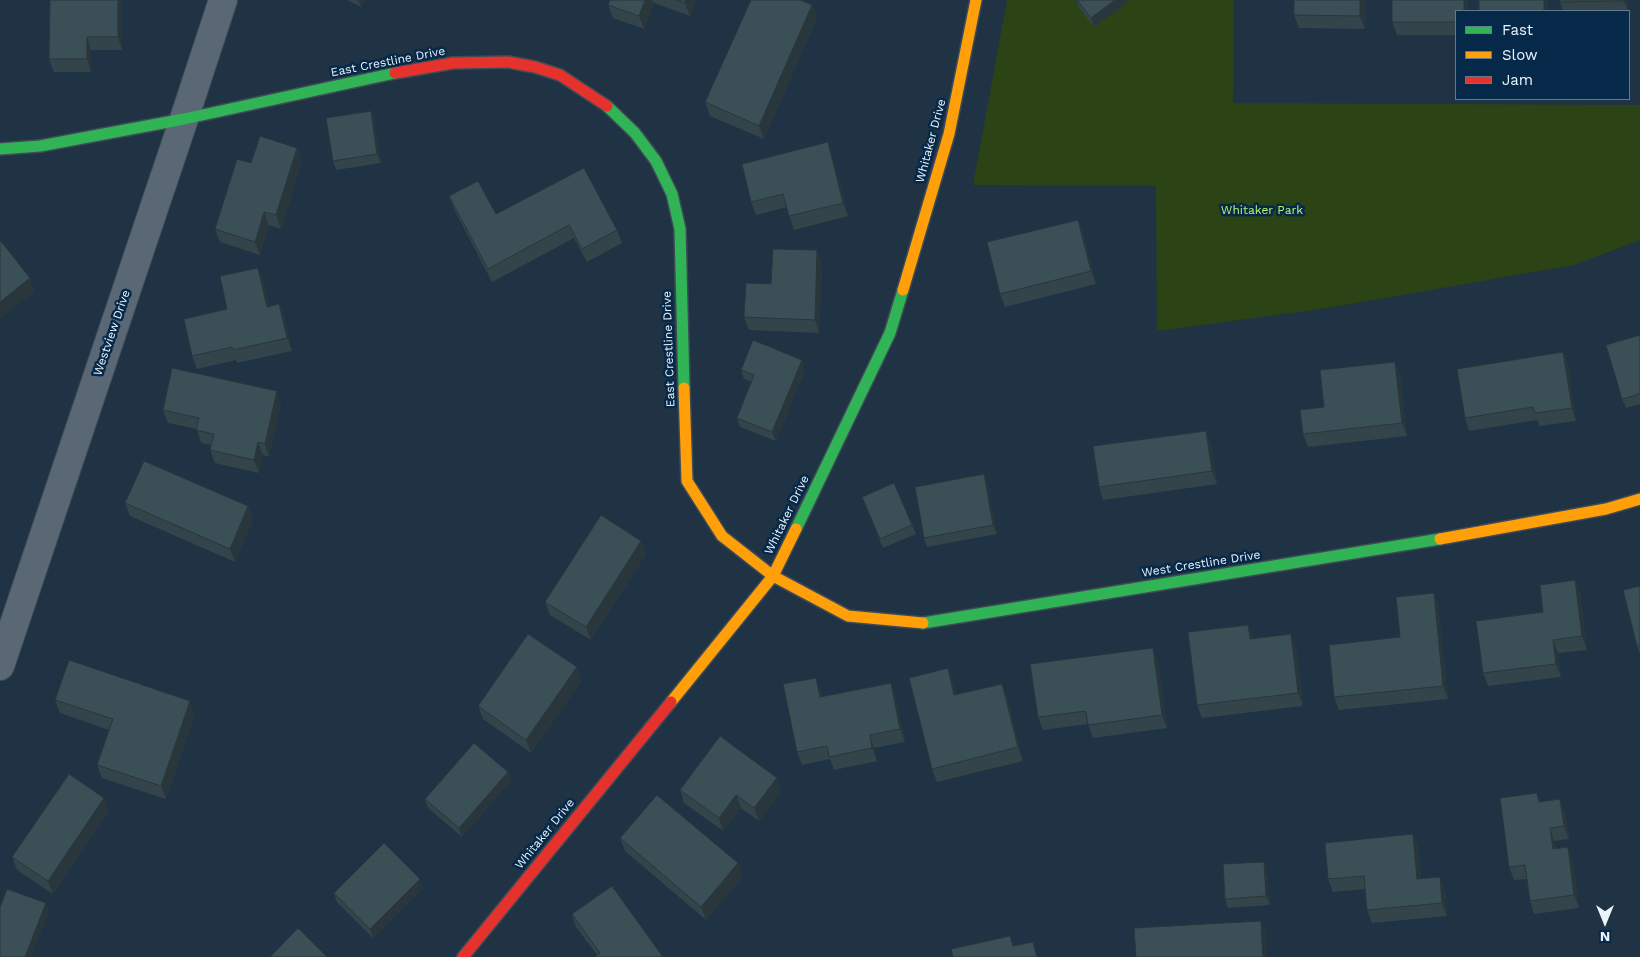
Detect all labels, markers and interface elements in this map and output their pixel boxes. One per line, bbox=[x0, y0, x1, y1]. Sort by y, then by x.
legend bbox=[1455, 10, 1630, 100]
text: Fast bbox=[1502, 21, 1533, 39]
street label: East Crestline Drive bbox=[330, 44, 446, 80]
text: Slow bbox=[1502, 46, 1538, 64]
text: Jam bbox=[1502, 71, 1533, 89]
street label: Whitaker Drive bbox=[913, 97, 949, 185]
park label: Whitaker Park bbox=[1221, 203, 1303, 217]
street label: Westview Drive bbox=[91, 288, 133, 378]
street label: East Crestline Drive bbox=[660, 291, 678, 407]
street label: Whitaker Drive bbox=[762, 473, 812, 557]
street label: West Crestline Drive bbox=[1141, 548, 1261, 580]
street label: Whitaker Drive bbox=[512, 796, 578, 872]
north arrow bbox=[1580, 897, 1630, 947]
text: N bbox=[1600, 929, 1610, 945]

